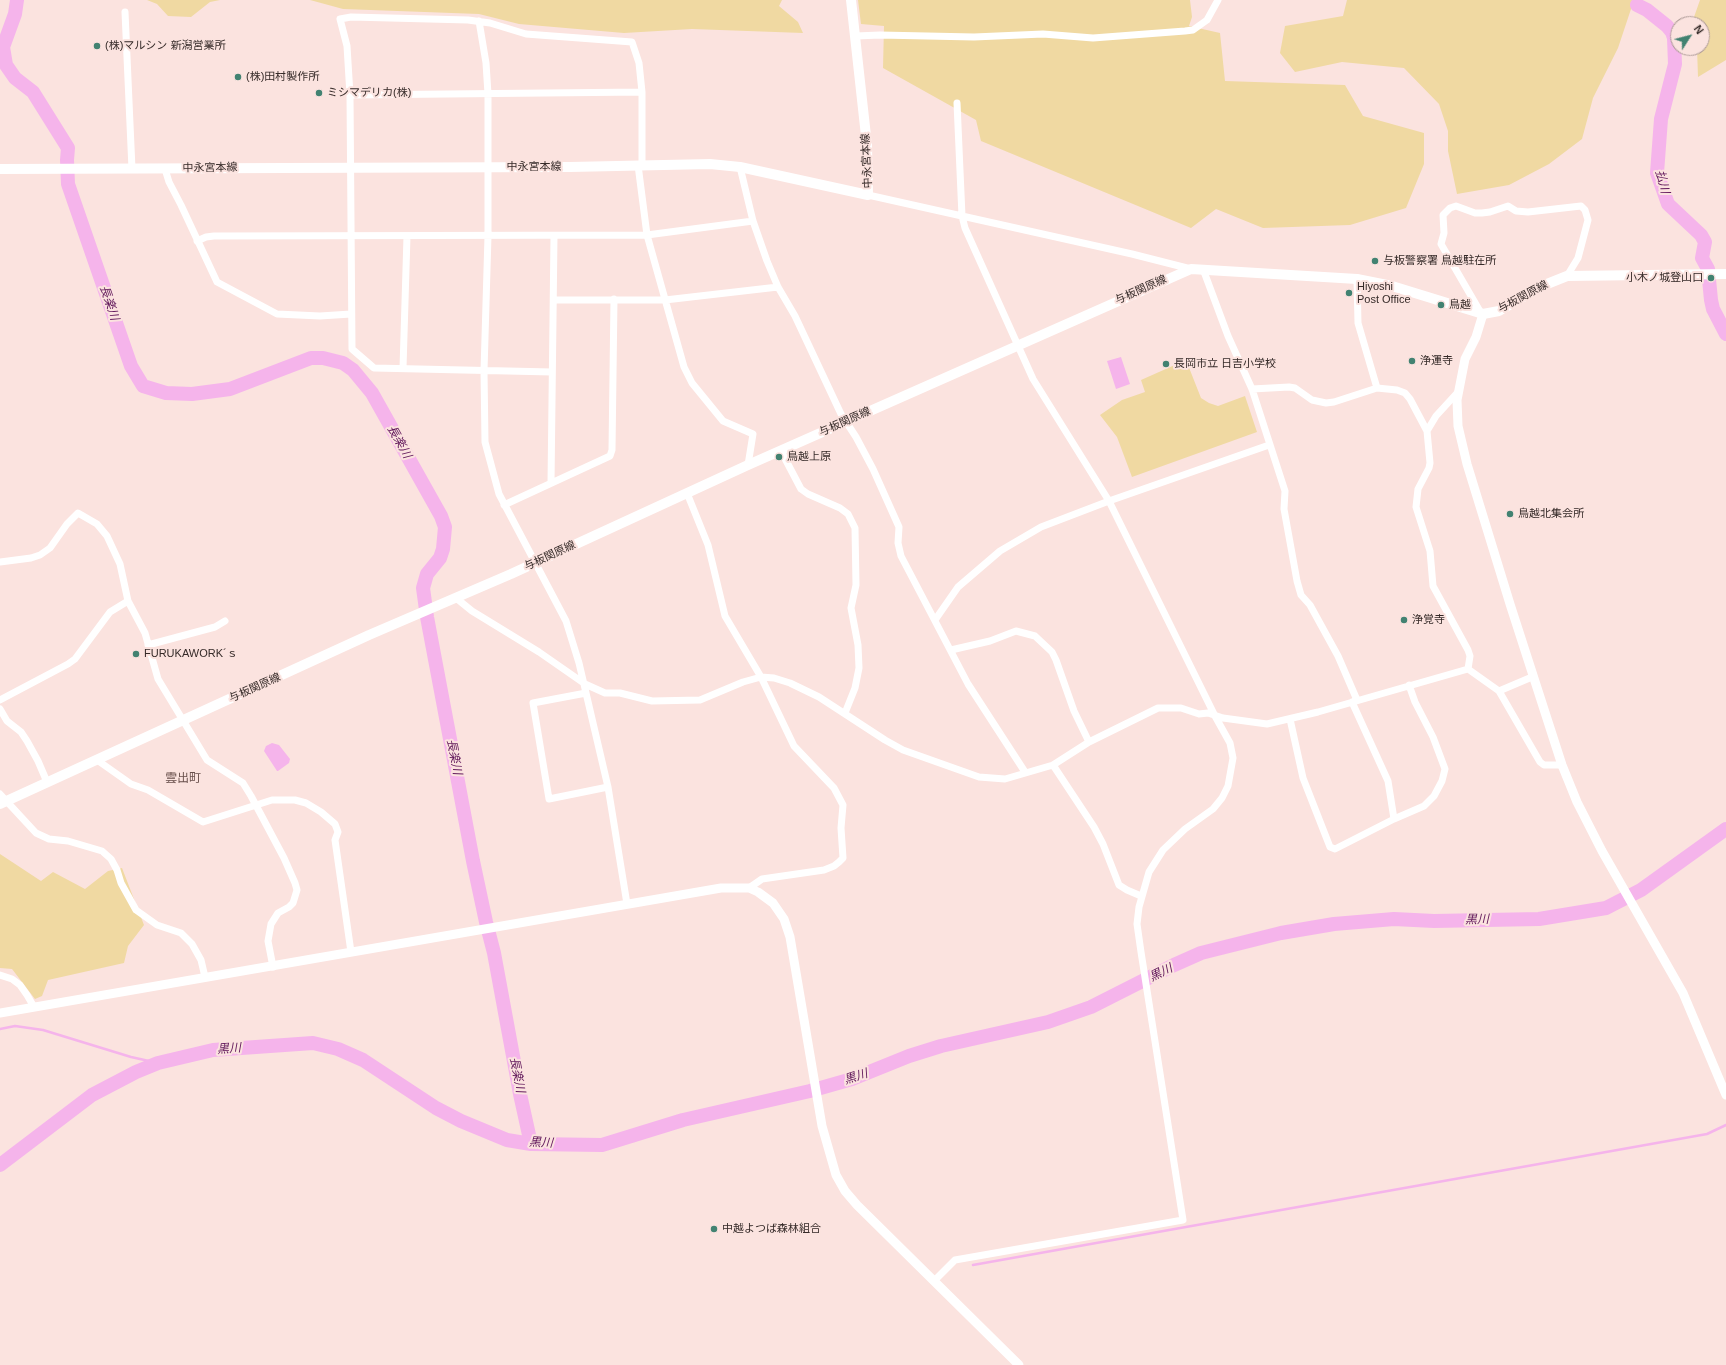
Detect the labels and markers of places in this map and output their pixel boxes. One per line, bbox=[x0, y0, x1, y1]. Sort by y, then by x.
place label: (株)マルシン 新潟営業所 bbox=[105, 39, 225, 53]
marker: (株)マルシン 新潟営業所 bbox=[92, 41, 102, 51]
place label: (株)田村製作所 bbox=[246, 70, 319, 84]
marker: (株)田村製作所 bbox=[233, 72, 243, 82]
place label: ミシマデリカ(株) bbox=[327, 86, 411, 100]
marker: ミシマデリカ(株) bbox=[314, 88, 324, 98]
place label: 与板警察署 鳥越駐在所 bbox=[1383, 254, 1496, 268]
marker: 与板警察署 鳥越駐在所 bbox=[1370, 256, 1380, 266]
place label: 小木ノ城登山口 bbox=[1626, 271, 1703, 285]
marker: 小木ノ城登山口 bbox=[1706, 273, 1716, 283]
place label: Hiyoshi Post Office bbox=[1357, 280, 1411, 306]
marker: Hiyoshi Post Office bbox=[1344, 288, 1354, 298]
place label: 鳥越 bbox=[1449, 298, 1471, 312]
marker: 鳥越 bbox=[1436, 300, 1446, 310]
place label: 浄運寺 bbox=[1420, 354, 1453, 368]
marker: 浄運寺 bbox=[1407, 356, 1417, 366]
place label: 長岡市立 日吉小学校 bbox=[1174, 357, 1276, 371]
marker: 長岡市立 日吉小学校 bbox=[1161, 359, 1171, 369]
place label: 鳥越上原 bbox=[787, 450, 831, 464]
marker: 鳥越上原 bbox=[774, 452, 784, 462]
place label: 鳥越北集会所 bbox=[1518, 507, 1584, 521]
marker: 鳥越北集会所 bbox=[1505, 509, 1515, 519]
place label: 浄覚寺 bbox=[1412, 613, 1445, 627]
marker: 浄覚寺 bbox=[1399, 615, 1409, 625]
place label: FURUKAWORK´ｓ bbox=[144, 647, 238, 661]
marker: FURUKAWORK´ｓ bbox=[131, 649, 141, 659]
place label: 中越よつば森林組合 bbox=[722, 1222, 821, 1236]
marker: 中越よつば森林組合 bbox=[709, 1224, 719, 1234]

